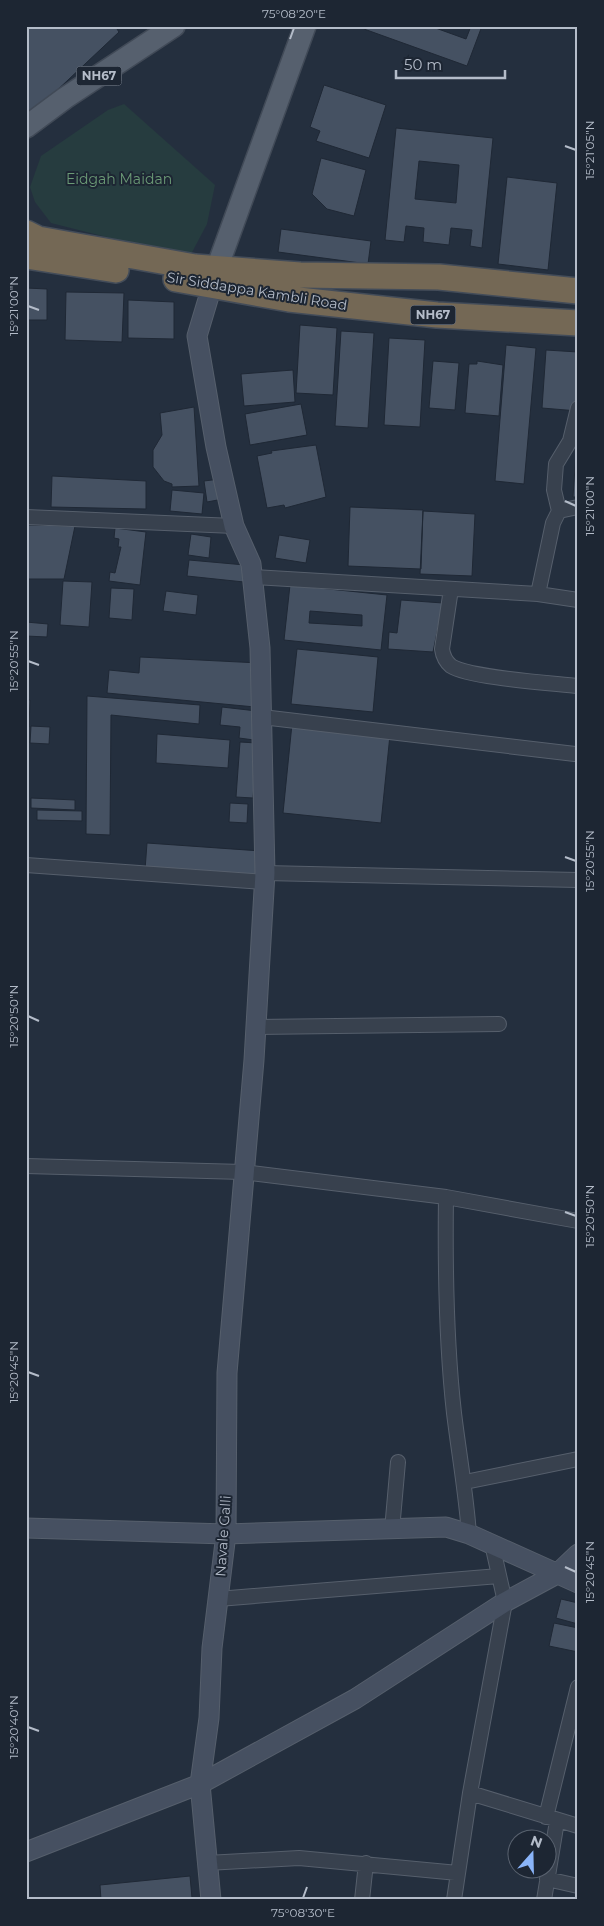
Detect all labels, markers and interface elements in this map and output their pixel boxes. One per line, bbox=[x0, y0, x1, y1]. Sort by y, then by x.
text: 75°08'20"E bbox=[262, 6, 326, 21]
scale bar bbox=[396, 48, 505, 80]
text: 50 m bbox=[404, 55, 442, 74]
road number: NH67 bbox=[76, 66, 122, 85]
text: 15°21'05"N bbox=[582, 121, 597, 179]
park label: Eidgah Maidan bbox=[66, 170, 172, 188]
street label: Sir Siddappa Kambli Road bbox=[166, 268, 348, 314]
text: 15°21'00"N bbox=[6, 276, 21, 336]
road number: NH67 bbox=[410, 306, 456, 324]
text: 15°21'00"N bbox=[582, 476, 597, 536]
text: 15°20'55"N bbox=[6, 630, 21, 692]
text: 15°20'55"N bbox=[582, 830, 597, 892]
text: 15°20'50"N bbox=[6, 985, 21, 1047]
text: 15°20'50"N bbox=[582, 1185, 597, 1247]
text: 15°20'45"N bbox=[6, 1341, 21, 1403]
street label: Navale Galli bbox=[211, 1495, 235, 1577]
text: 15°20'45"N bbox=[582, 1541, 597, 1603]
text: 15°20'40"N bbox=[6, 1695, 21, 1759]
north arrow bbox=[506, 1828, 556, 1878]
text: N bbox=[528, 1831, 545, 1852]
text: 75°08'30"E bbox=[271, 1905, 335, 1920]

